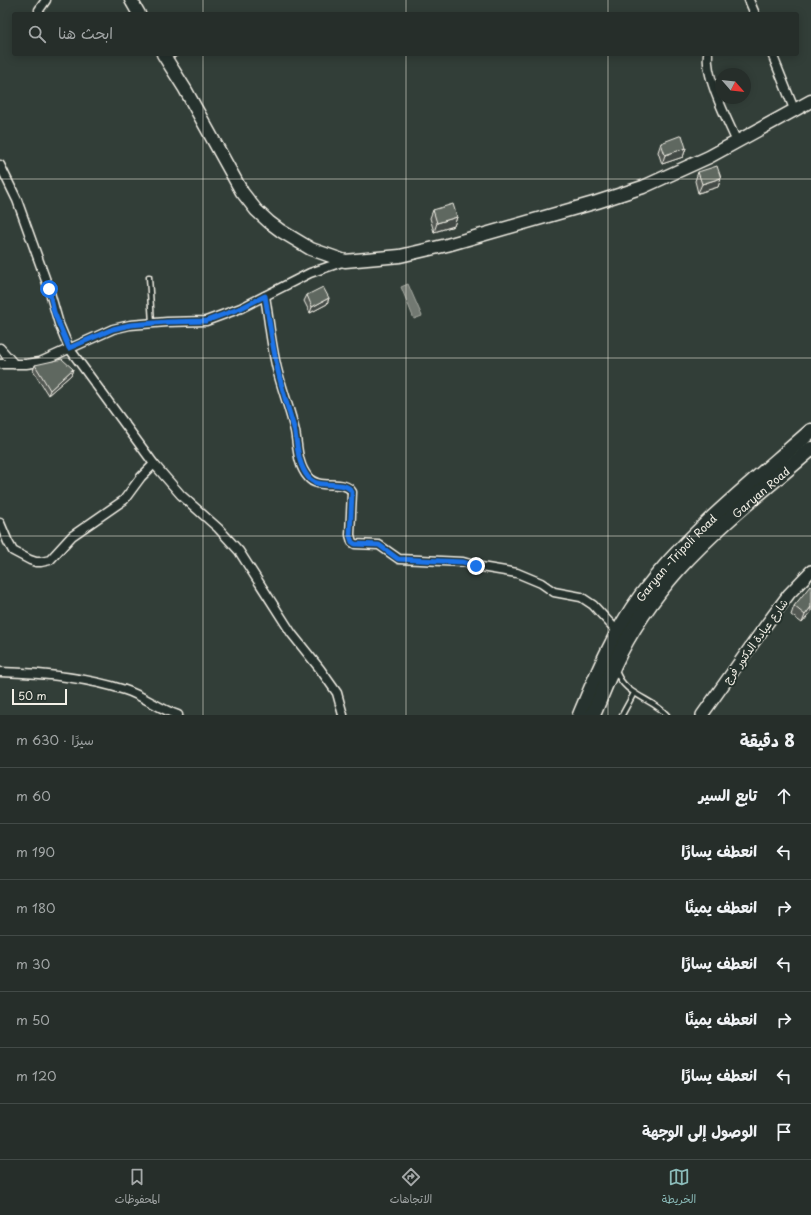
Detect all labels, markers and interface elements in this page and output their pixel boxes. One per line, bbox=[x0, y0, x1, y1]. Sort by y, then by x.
search box bbox=[12, 12, 799, 56]
text: ابحث هنا bbox=[58, 21, 113, 44]
icon: search bbox=[26, 23, 48, 45]
north arrow bbox=[715, 68, 751, 104]
route start bbox=[40, 280, 58, 298]
street label: Garyan Road bbox=[728, 462, 793, 522]
street label: Garyan -Tripoli Road bbox=[631, 509, 721, 605]
route end bbox=[467, 557, 485, 575]
street label: شارع عيادة الدكتور فرج bbox=[718, 595, 793, 688]
scale bar bbox=[12, 687, 67, 706]
text: 50 m bbox=[18, 687, 47, 704]
text: 8 دقيقة bbox=[740, 727, 795, 753]
text: سيرًا · 630 m bbox=[16, 730, 94, 749]
text: تابع السير bbox=[699, 783, 757, 806]
icon: ahead bbox=[773, 785, 795, 807]
text: 60 m bbox=[16, 786, 51, 805]
text: انعطف يسارًا bbox=[681, 839, 757, 862]
icon: left bbox=[773, 841, 795, 863]
text: 190 m bbox=[16, 842, 55, 861]
text: انعطف يمينًا bbox=[685, 895, 757, 918]
icon: right bbox=[773, 897, 795, 919]
text: 180 m bbox=[16, 898, 56, 917]
text: انعطف يسارًا bbox=[681, 951, 757, 974]
icon: left bbox=[773, 953, 795, 975]
text: 30 m bbox=[16, 954, 50, 973]
text: انعطف يمينًا bbox=[685, 1007, 757, 1030]
icon: right bbox=[773, 1009, 795, 1031]
text: 50 m bbox=[16, 1010, 50, 1029]
text: انعطف يسارًا bbox=[681, 1063, 757, 1086]
icon: left bbox=[773, 1065, 795, 1087]
text: 120 m bbox=[16, 1066, 57, 1085]
text: الوصول إلى الوجهة bbox=[642, 1119, 757, 1142]
icon: arrive bbox=[773, 1121, 795, 1143]
tab: المحفوظات bbox=[115, 1166, 160, 1209]
tab: الاتجاهات bbox=[390, 1166, 432, 1209]
tab: الخريطة bbox=[662, 1166, 696, 1209]

